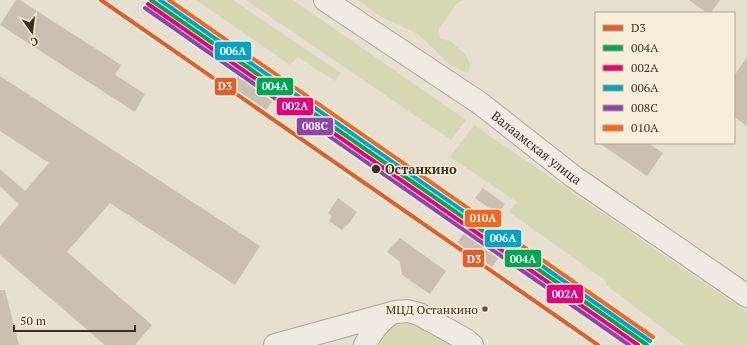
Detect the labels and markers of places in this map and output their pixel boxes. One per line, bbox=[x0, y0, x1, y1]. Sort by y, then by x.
place label: Останкино bbox=[385, 160, 457, 178]
marker: Останкино bbox=[370, 163, 382, 175]
place label: МЦД Останкино bbox=[386, 302, 478, 317]
marker: МЦД Останкино bbox=[480, 304, 490, 314]

